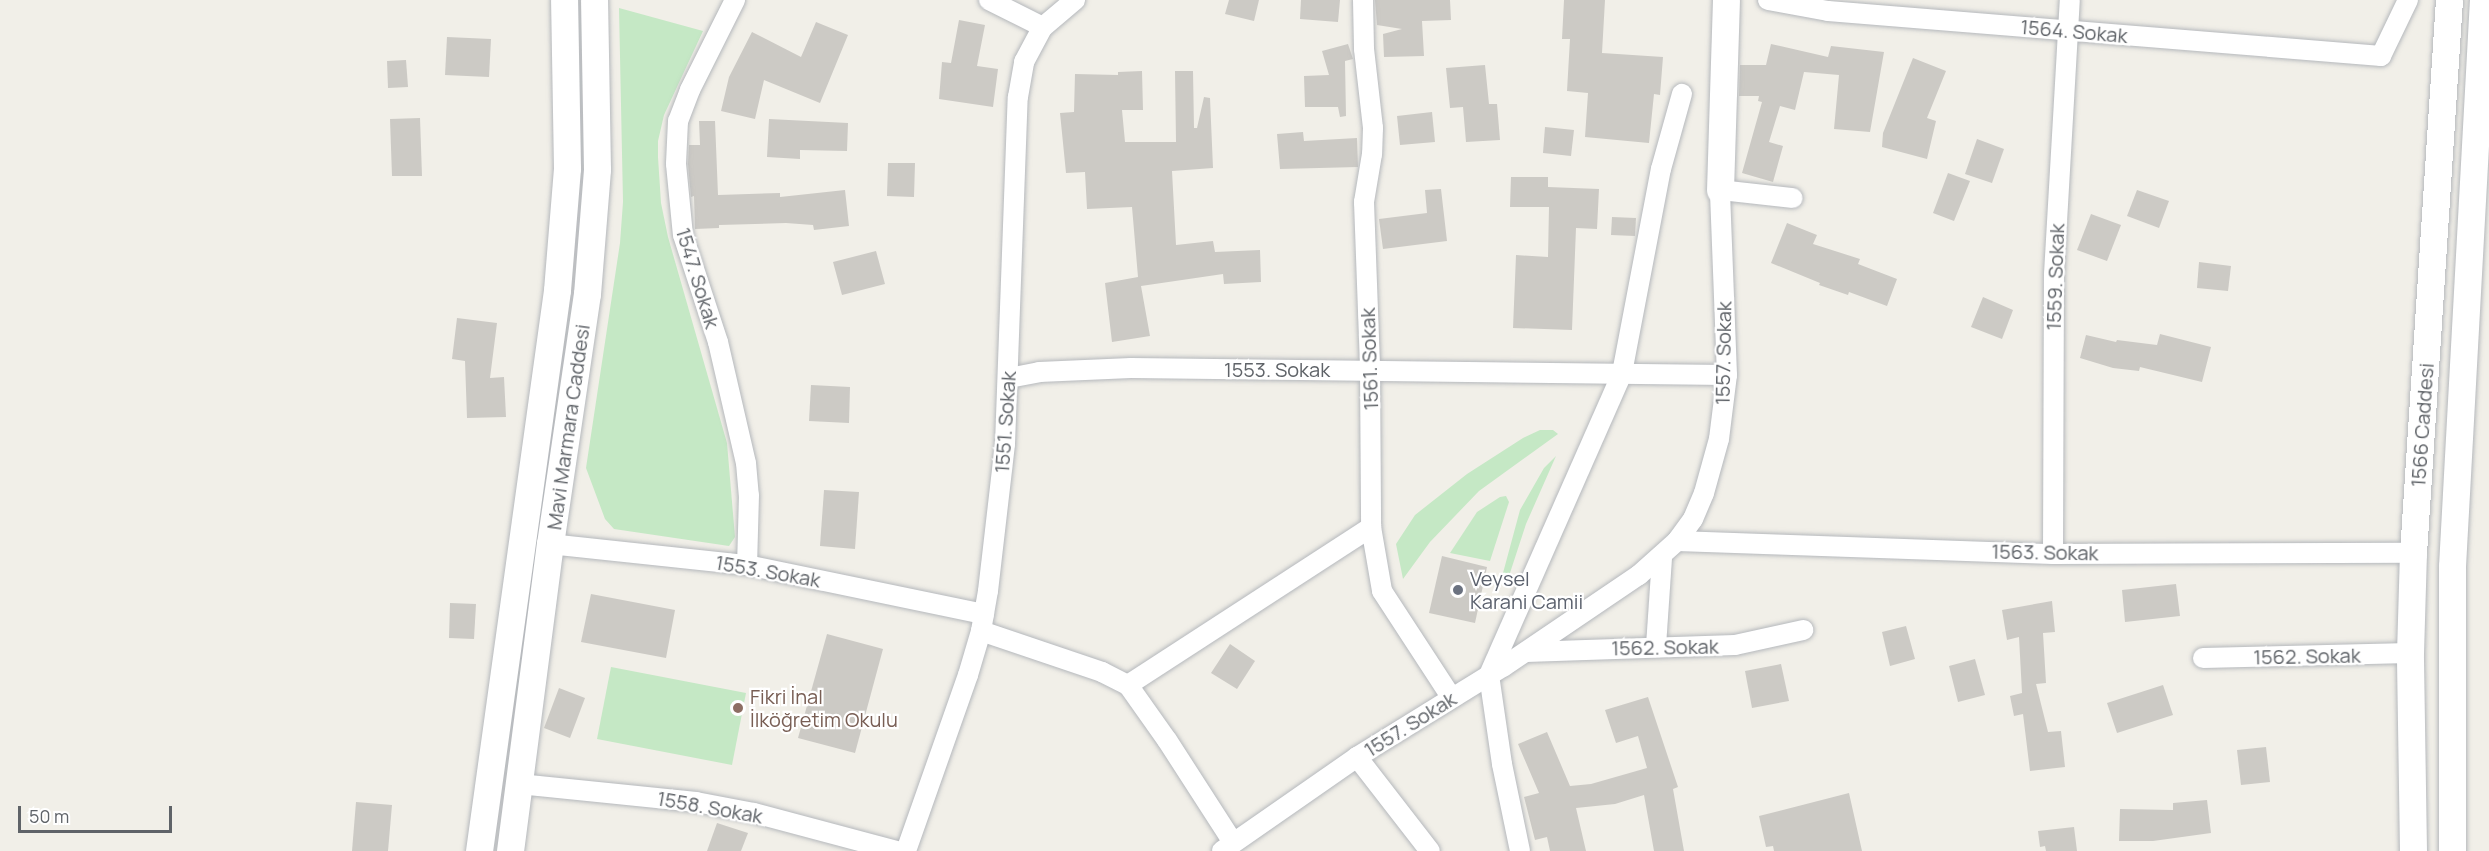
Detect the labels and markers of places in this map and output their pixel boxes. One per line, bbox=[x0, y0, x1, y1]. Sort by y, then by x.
place label: Veysel Karani Camii bbox=[1470, 566, 1583, 613]
marker: Veysel Karani Camii bbox=[1451, 583, 1465, 597]
place label: Fikri İnal İlköğretim Okulu bbox=[750, 684, 898, 731]
marker: Fikri İnal İlköğretim Okulu bbox=[731, 701, 745, 715]

